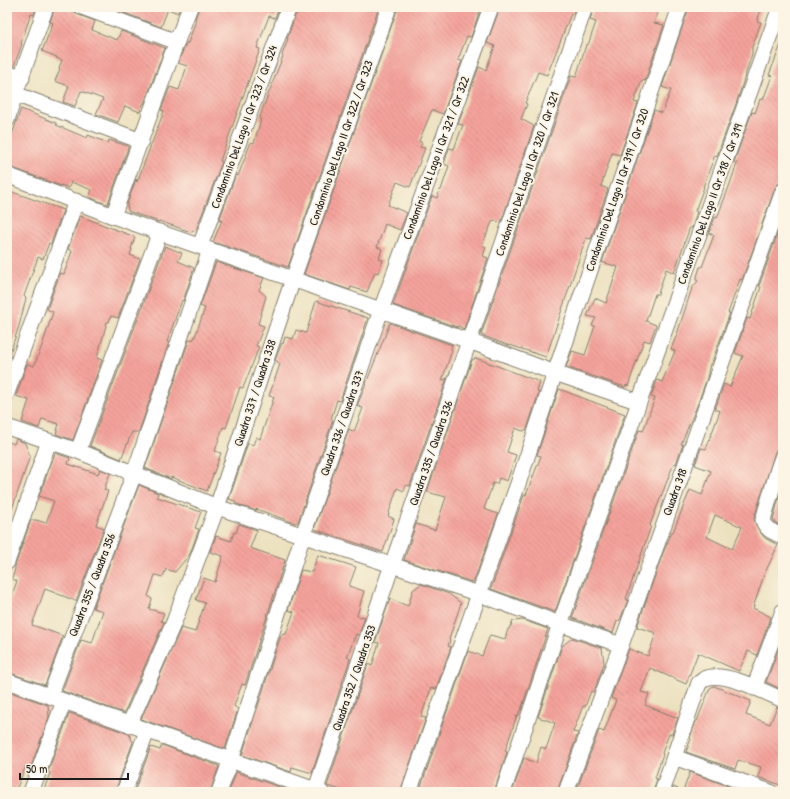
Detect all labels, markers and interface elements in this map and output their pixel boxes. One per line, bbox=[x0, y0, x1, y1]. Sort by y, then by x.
street label: Condomínio Del Lago II Qr 323 / Qr 324 bbox=[206, 42, 281, 211]
street label: Condomínio Del Lago II Qr 322 / Qr 323 bbox=[304, 58, 377, 228]
street label: Condomínio Del Lago II Qr 321 / Qr 322 bbox=[398, 73, 473, 242]
street label: Condomínio Del Lago II Qr 320 / Qr 321 bbox=[490, 89, 563, 258]
street label: Condomínio Del Lago II Qr 319 / Qr 320 bbox=[581, 106, 652, 274]
street label: Condomínio Del Lago II Qr 318 / Qr 319 bbox=[672, 120, 747, 287]
street label: Quadra 337 / Quadra 338 bbox=[229, 337, 280, 448]
street label: Quadra 336 / Quadra 337 bbox=[315, 368, 368, 478]
street label: Quadra 335 / Quadra 336 bbox=[405, 398, 457, 508]
street label: Quadra 318 bbox=[658, 466, 691, 518]
street label: Quadra 355 / Quadra 356 bbox=[64, 530, 119, 639]
street label: Quadra 352 / Quadra 353 bbox=[327, 623, 380, 733]
scale bar bbox=[20, 755, 128, 781]
text: 50 m bbox=[26, 760, 47, 777]

